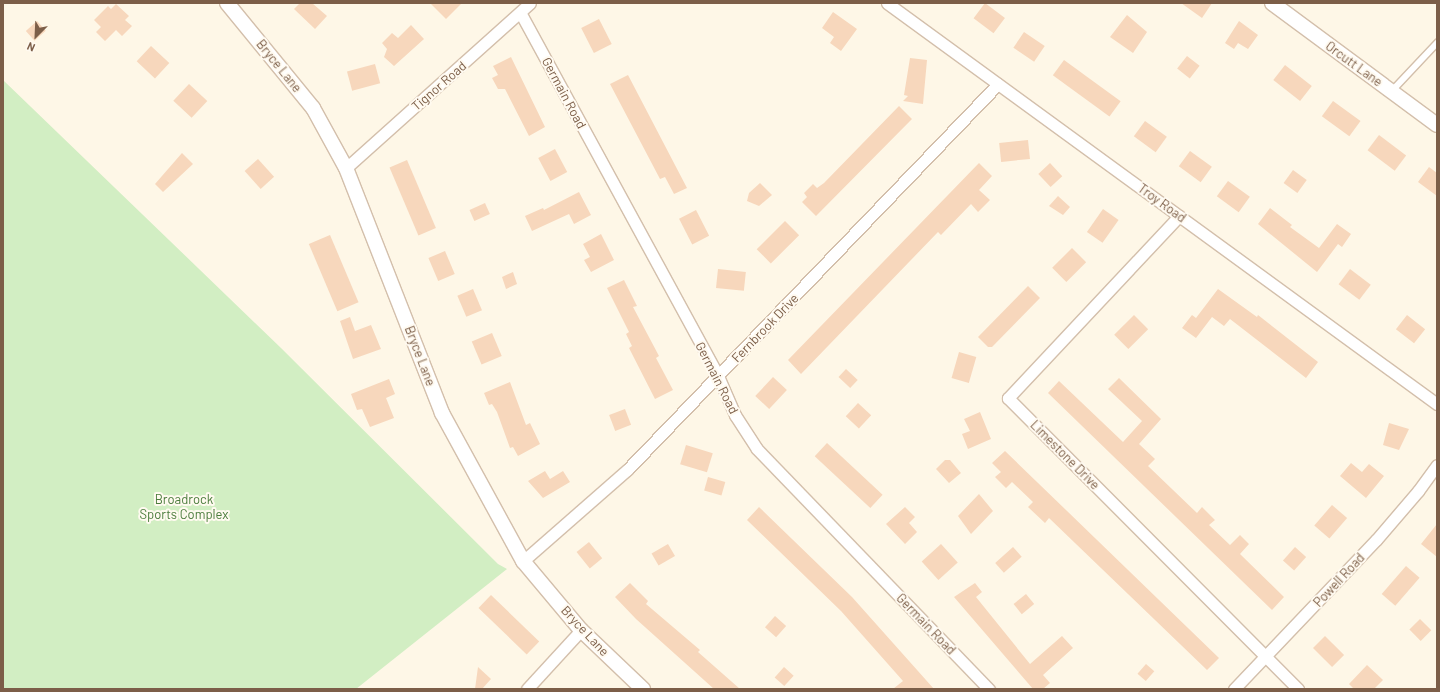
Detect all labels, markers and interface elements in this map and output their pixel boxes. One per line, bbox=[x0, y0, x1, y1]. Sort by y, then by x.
north arrow bbox=[16, 16, 56, 56]
street label: Bryce Lane bbox=[253, 37, 305, 95]
street label: Orcutt Lane bbox=[1323, 38, 1385, 90]
text: N bbox=[25, 40, 37, 55]
street label: Germain Road bbox=[539, 55, 589, 131]
street label: Tignor Road bbox=[408, 58, 470, 114]
street label: Troy Road bbox=[1135, 180, 1189, 226]
street label: Fernbrook Drive bbox=[728, 290, 802, 366]
street label: Bryce Lane bbox=[401, 324, 439, 388]
street label: Germain Road bbox=[692, 339, 742, 417]
street label: Limestone Drive bbox=[1027, 417, 1103, 493]
park label: Broadrock Sports Complex bbox=[139, 492, 229, 523]
street label: Powell Road bbox=[1310, 550, 1368, 610]
street label: Germain Road bbox=[893, 590, 959, 658]
street label: Bryce Lane bbox=[558, 603, 612, 659]

